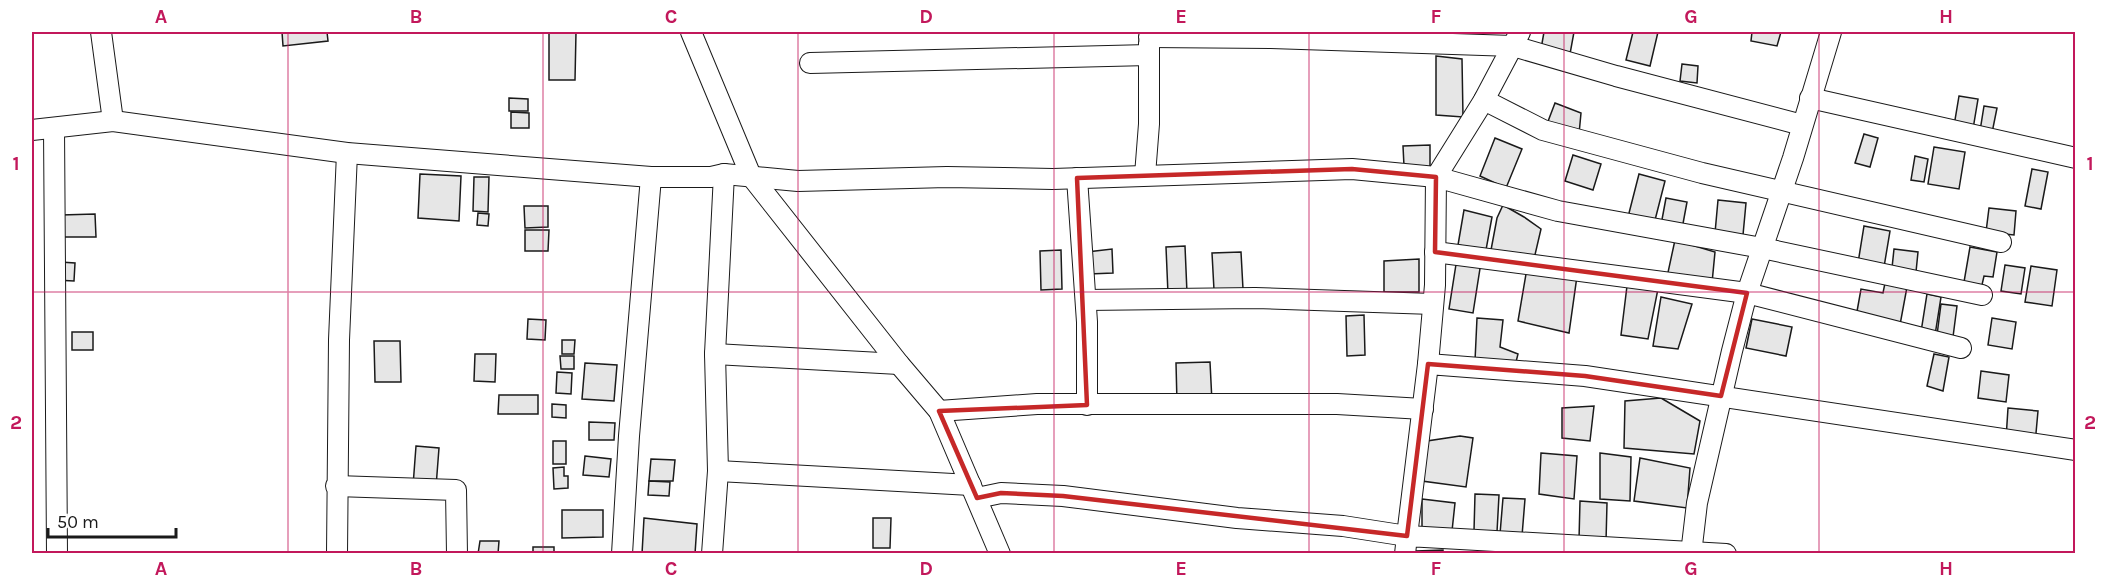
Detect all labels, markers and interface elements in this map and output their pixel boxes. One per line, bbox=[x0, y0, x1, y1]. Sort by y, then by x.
text: A bbox=[155, 5, 168, 28]
text: B bbox=[410, 5, 422, 28]
text: C bbox=[665, 5, 677, 28]
text: D bbox=[919, 5, 933, 28]
text: E bbox=[1175, 5, 1187, 28]
text: F bbox=[1431, 5, 1442, 28]
text: G bbox=[1684, 5, 1698, 28]
text: H bbox=[1939, 5, 1953, 28]
text: 1 bbox=[12, 152, 20, 175]
text: 1 bbox=[2086, 152, 2094, 175]
text: 2 bbox=[10, 411, 22, 434]
text: 2 bbox=[2084, 411, 2096, 434]
scale bar bbox=[48, 501, 176, 539]
text: 50 m bbox=[57, 511, 99, 533]
text: A bbox=[155, 557, 168, 580]
text: B bbox=[410, 557, 422, 580]
text: C bbox=[665, 557, 677, 580]
text: D bbox=[919, 557, 933, 580]
text: E bbox=[1175, 557, 1187, 580]
text: F bbox=[1431, 557, 1442, 580]
text: G bbox=[1684, 557, 1698, 580]
text: H bbox=[1939, 557, 1953, 580]

